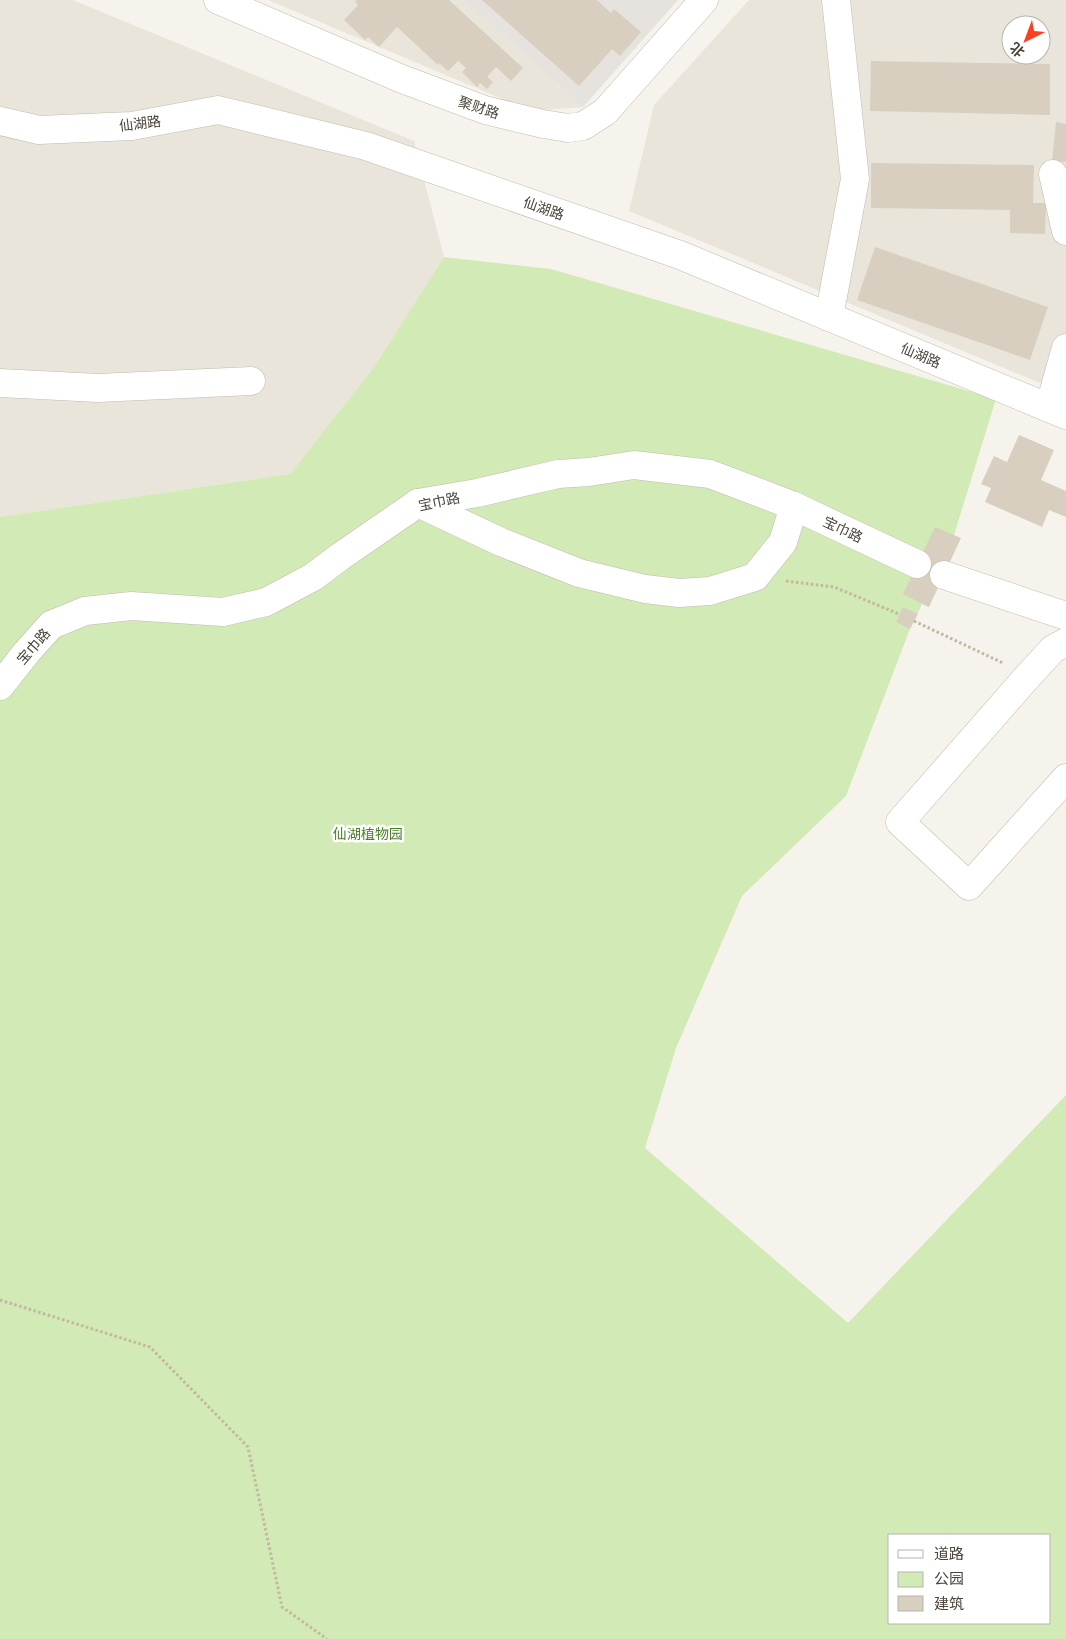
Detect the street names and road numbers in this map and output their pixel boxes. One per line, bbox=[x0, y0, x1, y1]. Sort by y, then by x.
street label: 聚财路 bbox=[456, 92, 502, 122]
street label: 仙湖路 bbox=[118, 112, 162, 134]
street label: 仙湖路 bbox=[521, 193, 567, 223]
street label: 仙湖路 bbox=[898, 339, 944, 371]
street label: 宝巾路 bbox=[417, 488, 461, 514]
street label: 宝巾路 bbox=[820, 512, 866, 546]
street label: 宝巾路 bbox=[13, 625, 53, 667]

